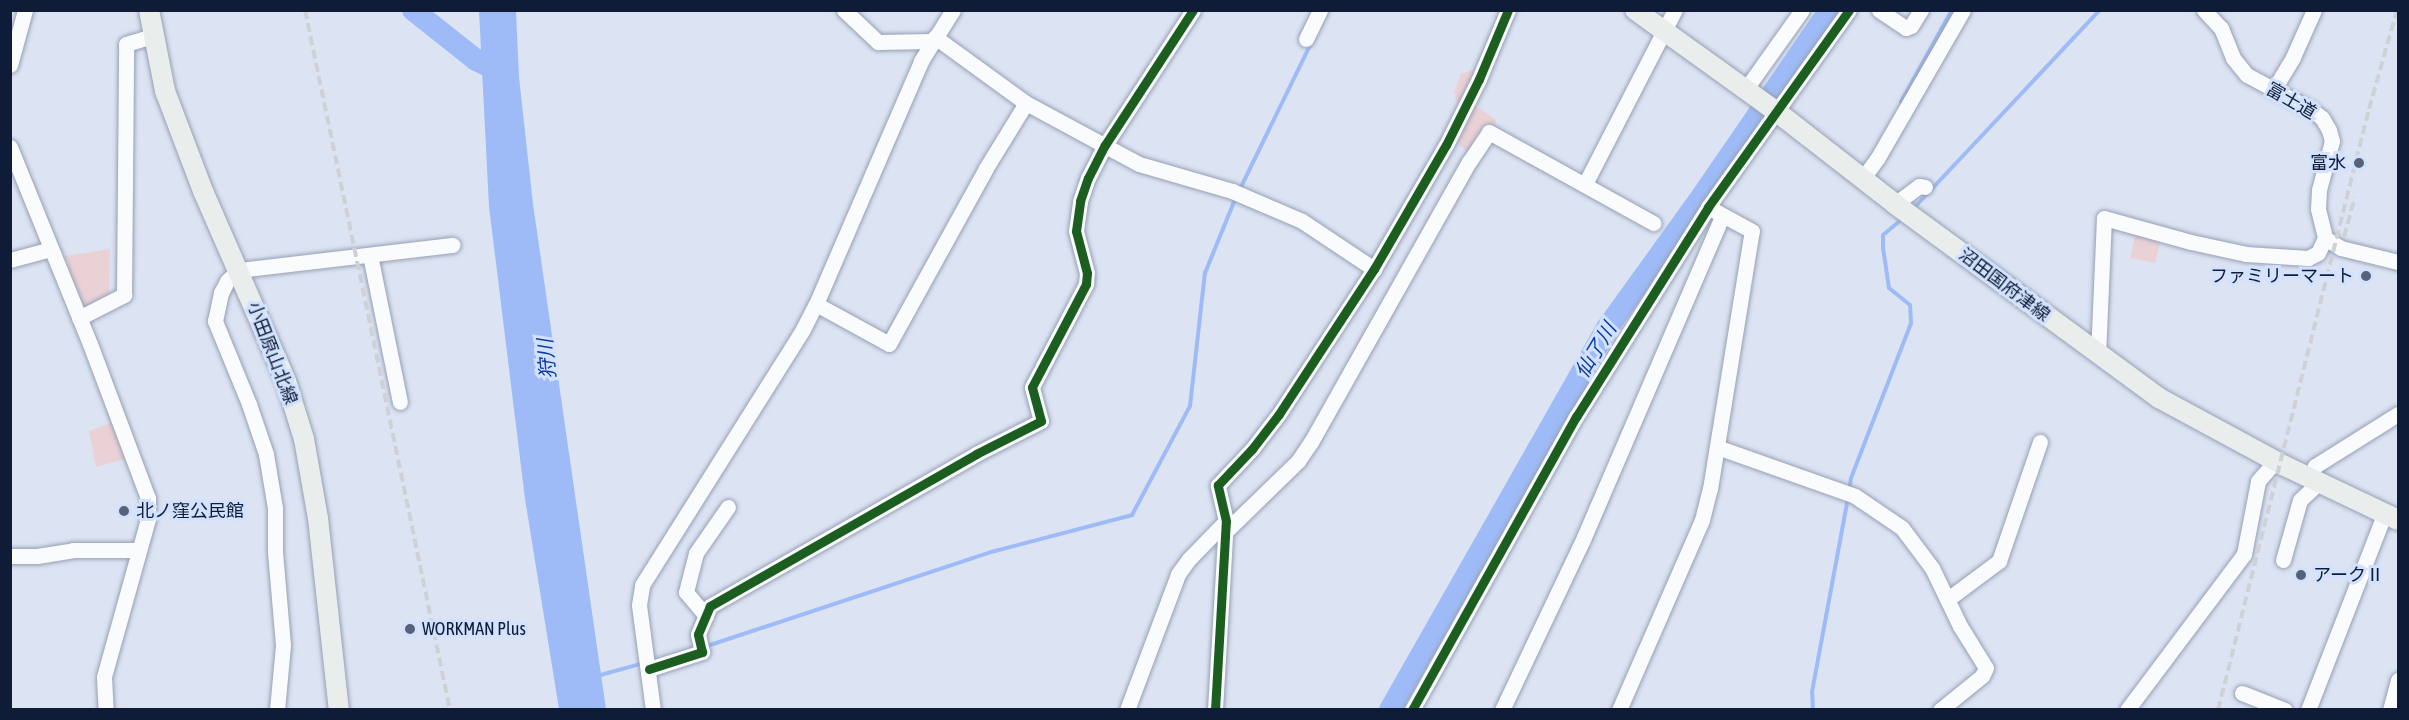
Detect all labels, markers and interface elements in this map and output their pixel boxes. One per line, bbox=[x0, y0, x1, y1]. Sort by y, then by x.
street label: 富士道 bbox=[2262, 78, 2320, 124]
place label: 富水 bbox=[2310, 152, 2346, 174]
marker: 富水 bbox=[2350, 154, 2368, 172]
street label: 沼田国府津線 bbox=[1954, 244, 2054, 326]
place label: ファミリーマート bbox=[2210, 265, 2354, 287]
marker: ファミリーマート bbox=[2359, 269, 2373, 283]
street label: 小田原山北線 bbox=[243, 299, 301, 407]
water label: 仙了川 bbox=[1569, 318, 1621, 382]
water label: 狩川 bbox=[532, 338, 560, 380]
place label: 北ノ窪公民館 bbox=[136, 500, 244, 522]
marker: 北ノ窪公民館 bbox=[117, 504, 131, 518]
place label: アークⅡ bbox=[2313, 564, 2384, 586]
marker: アークⅡ bbox=[2294, 568, 2308, 582]
place label: WORKMAN Plus bbox=[422, 618, 526, 640]
marker: WORKMAN Plus bbox=[403, 622, 417, 636]

